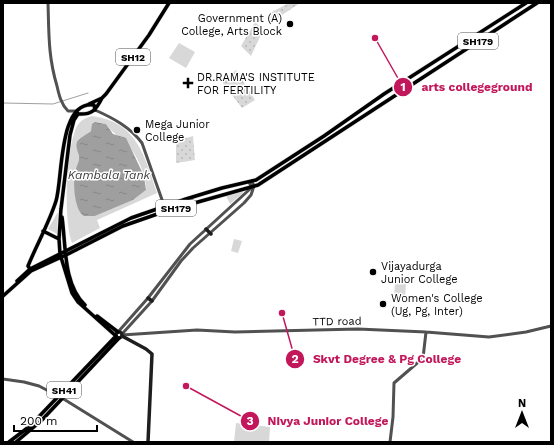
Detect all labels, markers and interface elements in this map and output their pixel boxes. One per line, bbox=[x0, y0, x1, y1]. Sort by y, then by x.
place label: Government (A) College, Arts Block bbox=[181, 12, 282, 38]
marker: Government (A) College, Arts Block bbox=[285, 19, 295, 29]
road number: SH179 bbox=[458, 33, 498, 49]
road number: SH12 bbox=[116, 49, 150, 65]
place label: DR.RAMA'S INSTITUTE FOR FERTILITY bbox=[197, 71, 315, 97]
callout: arts collegeground bbox=[393, 75, 540, 99]
marker: DR.RAMA'S INSTITUTE FOR FERTILITY bbox=[182, 77, 194, 89]
text: 1 bbox=[400, 80, 406, 94]
text: arts collegeground bbox=[422, 80, 532, 94]
place label: Mega Junior College bbox=[145, 118, 210, 144]
marker: Mega Junior College bbox=[132, 125, 142, 135]
water label: Kambala Tank bbox=[68, 168, 151, 182]
road number: SH179 bbox=[156, 200, 196, 216]
place label: Vijayadurga Junior College bbox=[381, 260, 458, 286]
marker: Vijayadurga Junior College bbox=[368, 267, 378, 277]
place label: Women's College (Ug, Pg, Inter) bbox=[391, 292, 483, 318]
marker: Women's College (Ug, Pg, Inter) bbox=[378, 299, 388, 309]
street label: TTD road bbox=[312, 315, 362, 328]
callout: Skvt Degree & Pg College bbox=[285, 347, 469, 371]
text: 2 bbox=[291, 352, 299, 366]
text: Skvt Degree & Pg College bbox=[313, 352, 461, 366]
road number: SH41 bbox=[47, 382, 81, 398]
north arrow bbox=[502, 393, 542, 433]
text: N bbox=[518, 397, 526, 410]
scale bar bbox=[14, 407, 97, 433]
callout: Nivya Junior College bbox=[240, 409, 397, 433]
text: 200 m bbox=[20, 414, 57, 428]
text: 3 bbox=[246, 414, 254, 428]
text: Nivya Junior College bbox=[268, 414, 389, 428]

